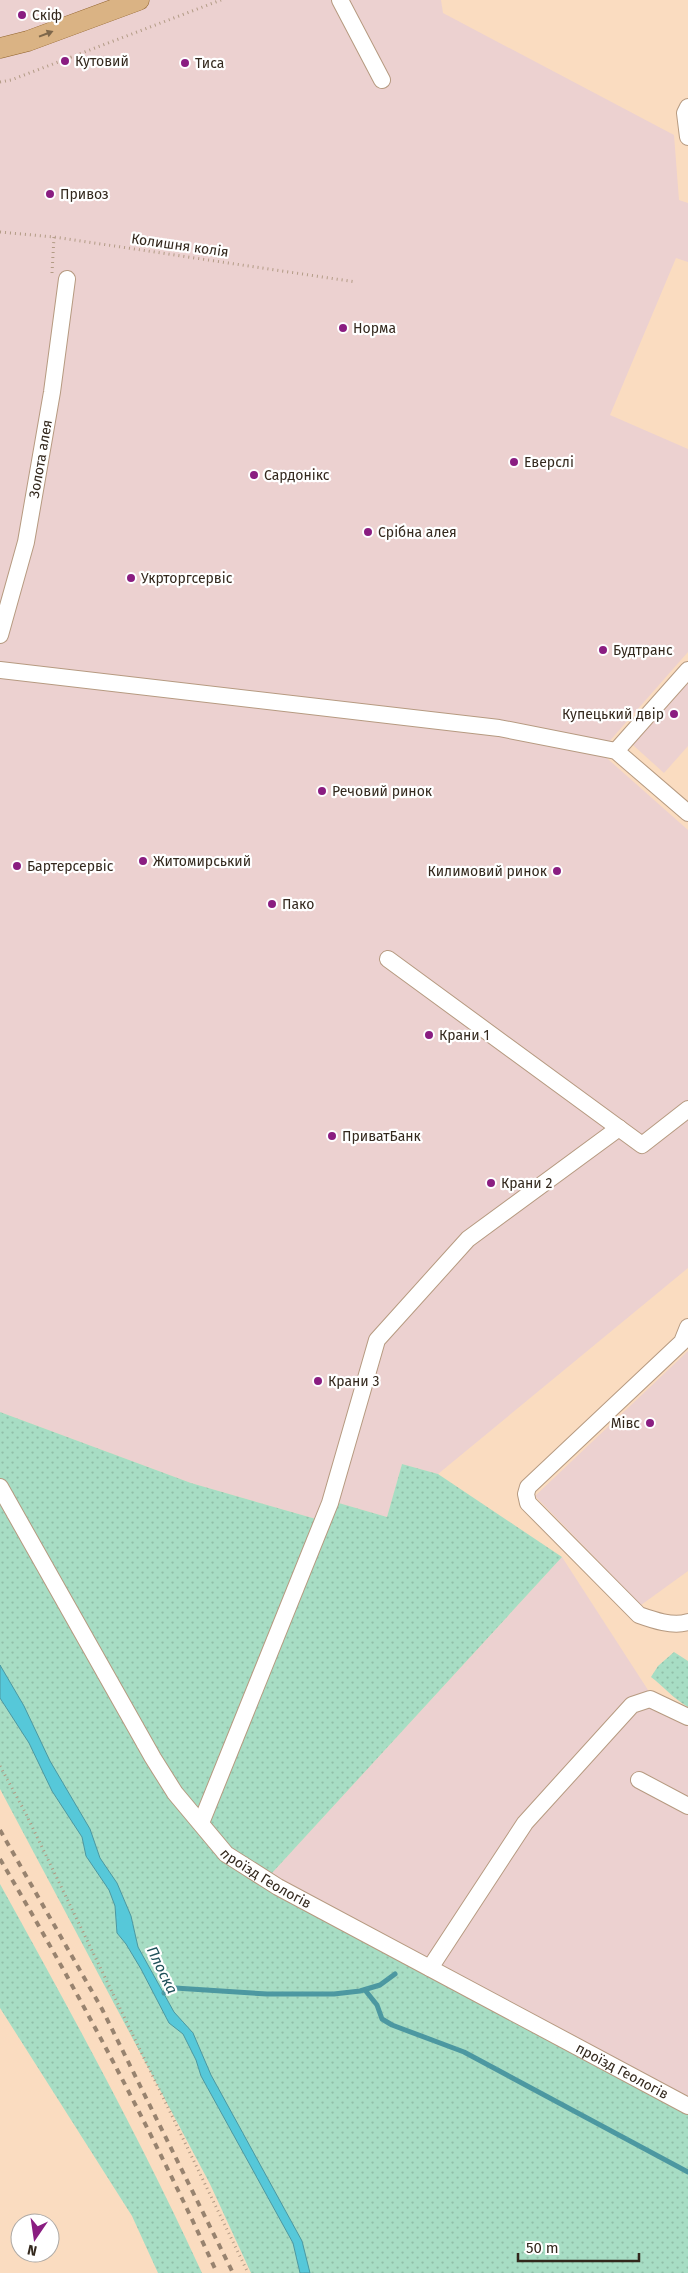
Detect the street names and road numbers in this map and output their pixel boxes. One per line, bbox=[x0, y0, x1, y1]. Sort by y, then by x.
street label: Колишня колія bbox=[130, 230, 230, 261]
street label: Золота алея bbox=[26, 418, 56, 499]
street label: проїзд Геологів bbox=[216, 1845, 314, 1912]
street label: проїзд Геологів bbox=[573, 2040, 671, 2103]

